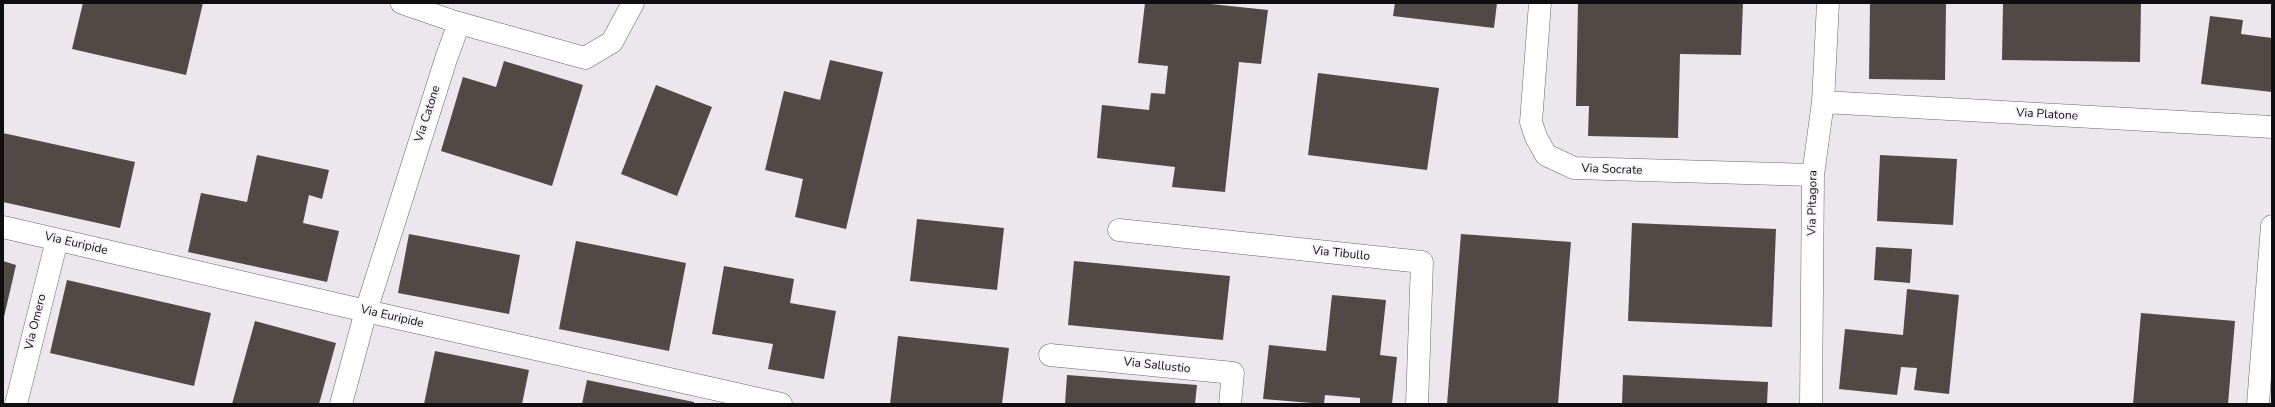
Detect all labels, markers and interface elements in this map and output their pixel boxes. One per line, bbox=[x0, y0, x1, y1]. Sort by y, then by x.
street label: Via Catone bbox=[412, 84, 444, 144]
street label: Via Platone bbox=[2016, 106, 2078, 124]
street label: Via Socrate bbox=[1581, 162, 1643, 178]
street label: Via Pitagora bbox=[1805, 170, 1821, 236]
street label: Via Euripide bbox=[43, 230, 109, 258]
street label: Via Tibullo bbox=[1311, 244, 1371, 264]
street label: Via Omero bbox=[22, 292, 50, 352]
street label: Via Euripide bbox=[359, 303, 425, 331]
street label: Via Sallustio bbox=[1123, 355, 1191, 377]

